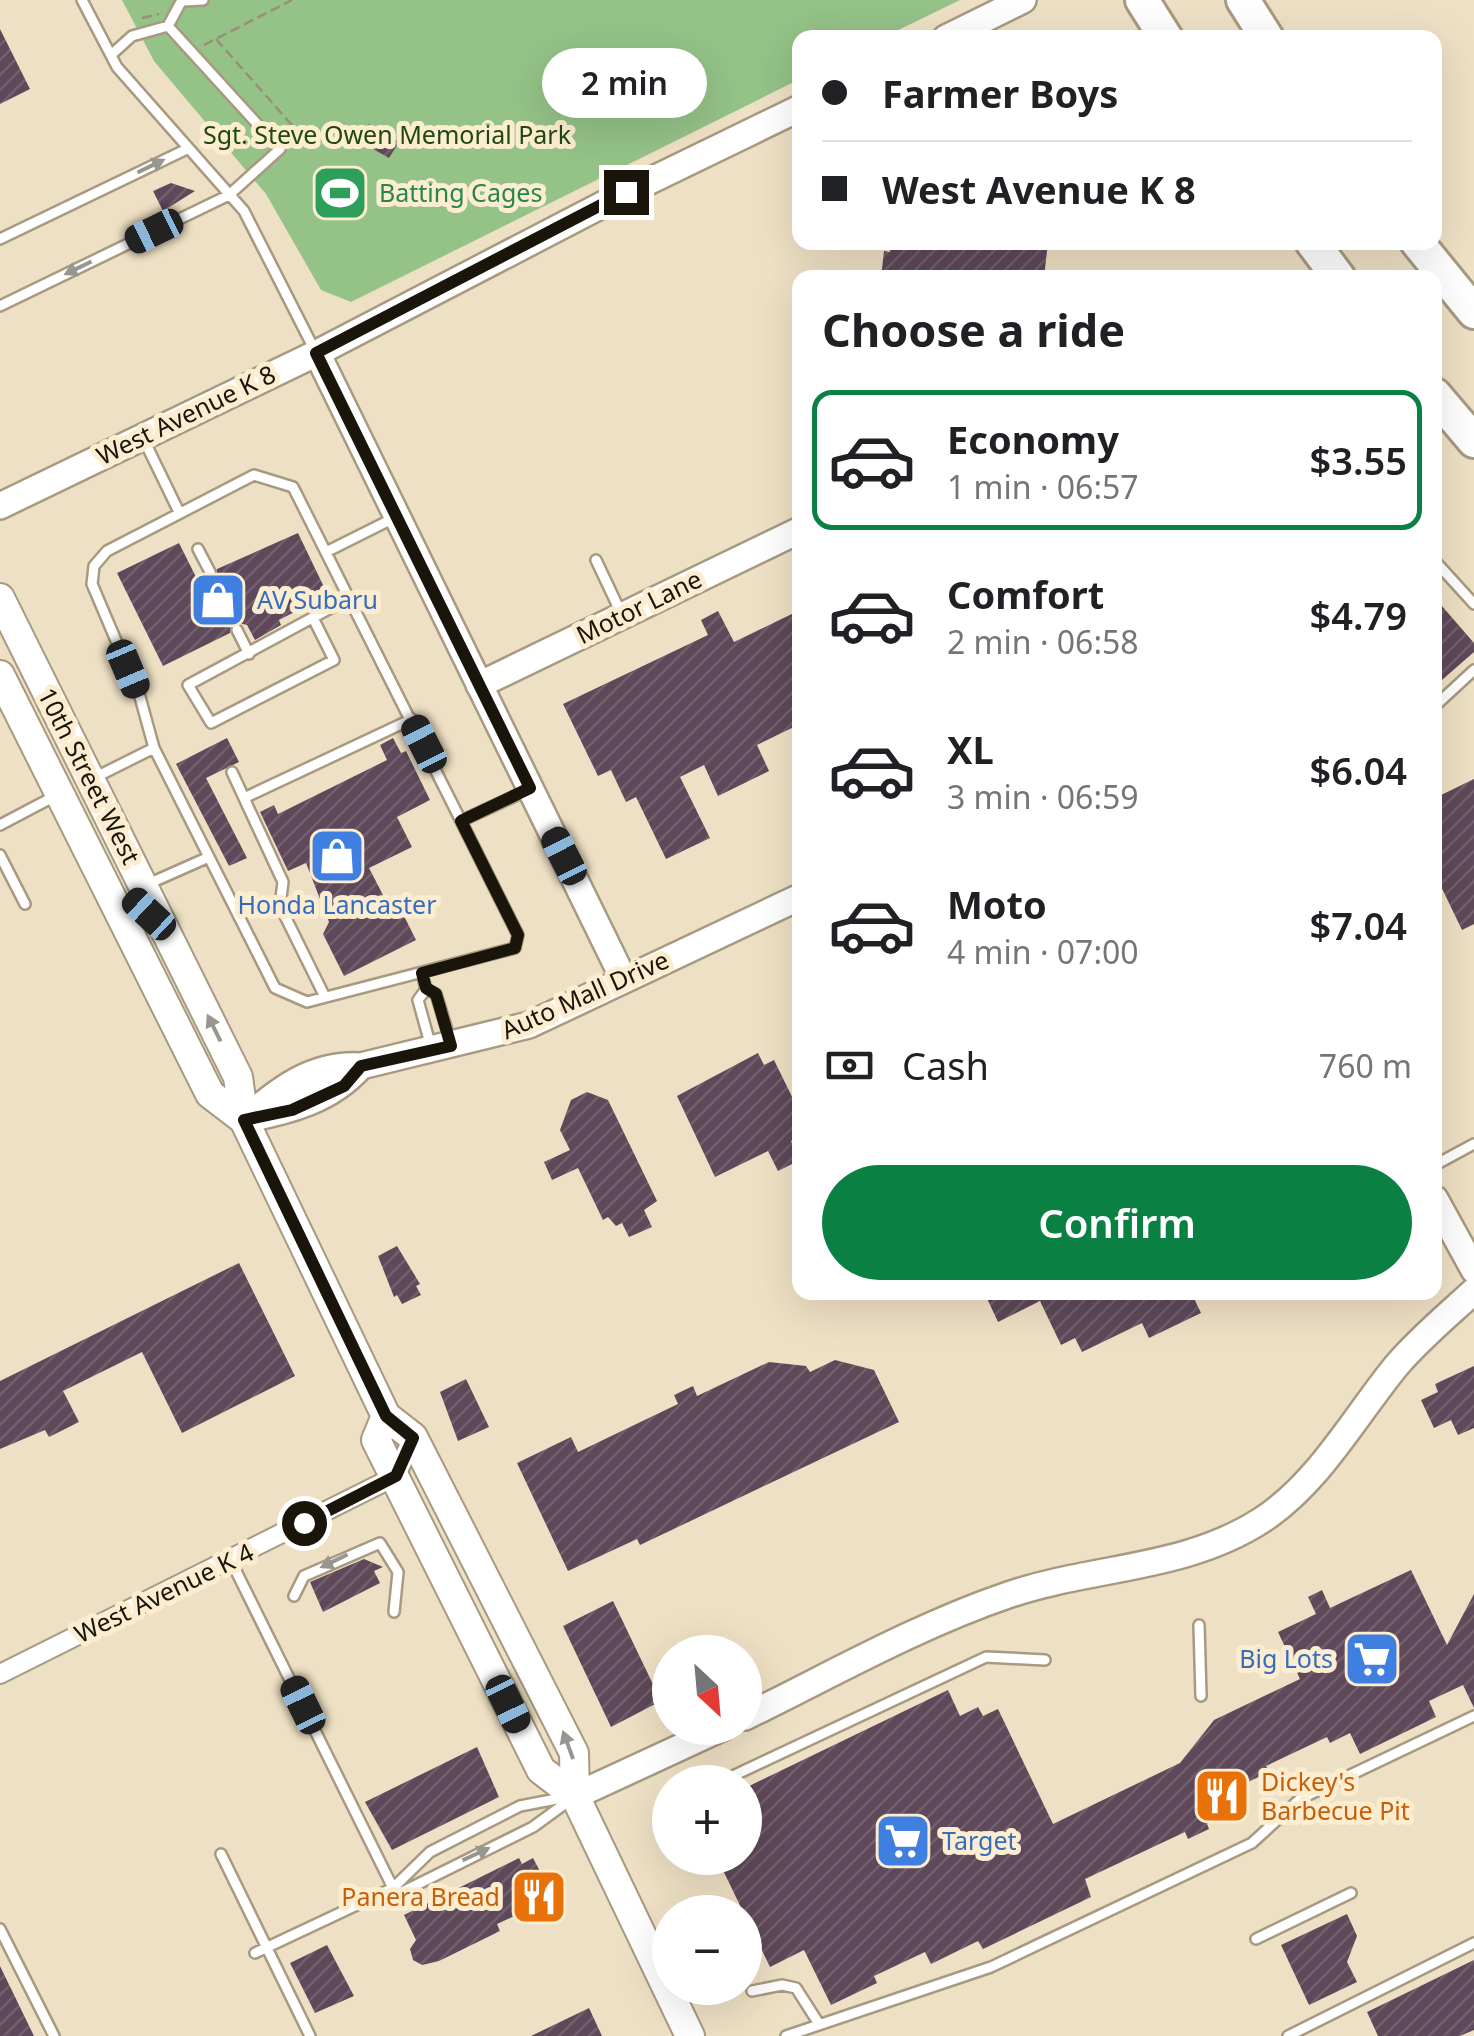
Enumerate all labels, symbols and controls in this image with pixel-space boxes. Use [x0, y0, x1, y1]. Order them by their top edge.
callout: 2 min [544, 47, 708, 117]
text: 2 min [581, 61, 668, 104]
text: Farmer Boys [882, 67, 1118, 119]
park label: Sgt. Steve Owen Memorial Park [203, 117, 572, 151]
one-way arrow [137, 158, 166, 175]
sports icon: Batting Cages [310, 163, 370, 223]
text: West Avenue K 8 [882, 163, 1196, 215]
route end [604, 170, 649, 215]
place label: Batting Cages [379, 175, 542, 209]
car [120, 204, 188, 258]
one-way arrow [64, 259, 93, 276]
text: Choose a ride [822, 299, 1125, 360]
street label: West Avenue K 8 [91, 356, 281, 472]
text: Economy [947, 413, 1119, 465]
icon: car [827, 415, 917, 505]
text: $3.55 [1310, 434, 1407, 486]
text: 1 min · 06:57 [947, 465, 1139, 508]
street label: Motor Lane [570, 561, 707, 651]
text: Comfort [947, 568, 1104, 620]
shop icon: AV Subaru [188, 570, 248, 630]
icon: car [827, 570, 917, 660]
place label: AV Subaru [257, 582, 378, 616]
text: $4.79 [1310, 589, 1407, 641]
text: 2 min · 06:58 [947, 620, 1139, 663]
car [102, 636, 154, 702]
street label: 10th Street West [31, 682, 149, 870]
car [397, 710, 451, 778]
text: XL [947, 723, 994, 775]
icon: car [827, 725, 917, 815]
text: $6.04 [1310, 744, 1407, 796]
text: 3 min · 06:59 [947, 775, 1139, 818]
car [537, 822, 591, 890]
shop icon: Honda Lancaster [307, 826, 367, 886]
text: Moto [947, 878, 1047, 930]
icon: car [827, 880, 917, 970]
car [117, 883, 181, 945]
place label: Honda Lancaster [237, 887, 437, 921]
text: $7.04 [1310, 899, 1407, 951]
text: 4 min · 07:00 [947, 930, 1139, 973]
street label: Auto Mall Drive [495, 942, 674, 1046]
one-way arrow [206, 1014, 223, 1043]
icon: cash [822, 1038, 877, 1093]
text: Cash [902, 1039, 989, 1091]
text: 760 m [1319, 1044, 1412, 1087]
button: Confirm [822, 1165, 1412, 1280]
route start [282, 1501, 327, 1546]
street label: West Avenue K 4 [69, 1534, 259, 1650]
one-way arrow [320, 1552, 349, 1569]
supermarket icon: Big Lots [1342, 1629, 1402, 1689]
north arrow [652, 1635, 762, 1745]
map controls [652, 1635, 762, 2005]
place label: Big Lots [1239, 1641, 1333, 1675]
car [481, 1670, 535, 1738]
car [276, 1671, 330, 1739]
one-way arrow [560, 1730, 575, 1760]
place label: Dickey's Barbecue Pit [1261, 1764, 1410, 1827]
button: + [652, 1765, 762, 1875]
restaurant icon: Dickey's Barbecue Pit [1192, 1766, 1252, 1826]
supermarket icon: Target [873, 1811, 933, 1871]
place label: Target [942, 1823, 1017, 1857]
one-way arrow [461, 1846, 490, 1862]
restaurant icon: Panera Bread [509, 1867, 569, 1927]
place label: Panera Bread [341, 1879, 500, 1913]
button: − [652, 1895, 762, 2005]

